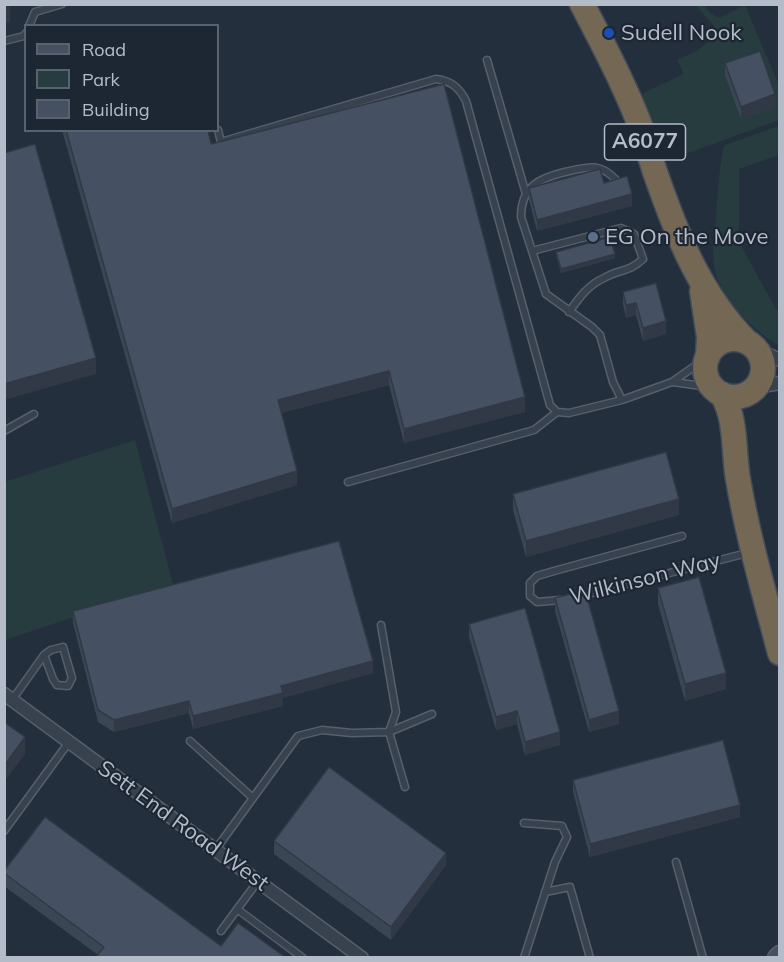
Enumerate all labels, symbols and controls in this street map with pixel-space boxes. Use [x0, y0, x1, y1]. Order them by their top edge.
place label: Sudell Nook [621, 20, 742, 46]
legend [24, 24, 219, 132]
marker: Sudell Nook [602, 26, 616, 40]
text: Road [82, 38, 126, 61]
text: Park [82, 68, 120, 91]
text: Building [82, 98, 150, 121]
road number: A6077 [604, 124, 686, 160]
place label: EG On the Move [605, 224, 768, 250]
marker: EG On the Move [586, 230, 600, 244]
street label: Wilkinson Way [567, 548, 723, 610]
street label: Sett End Road West [92, 755, 274, 897]

